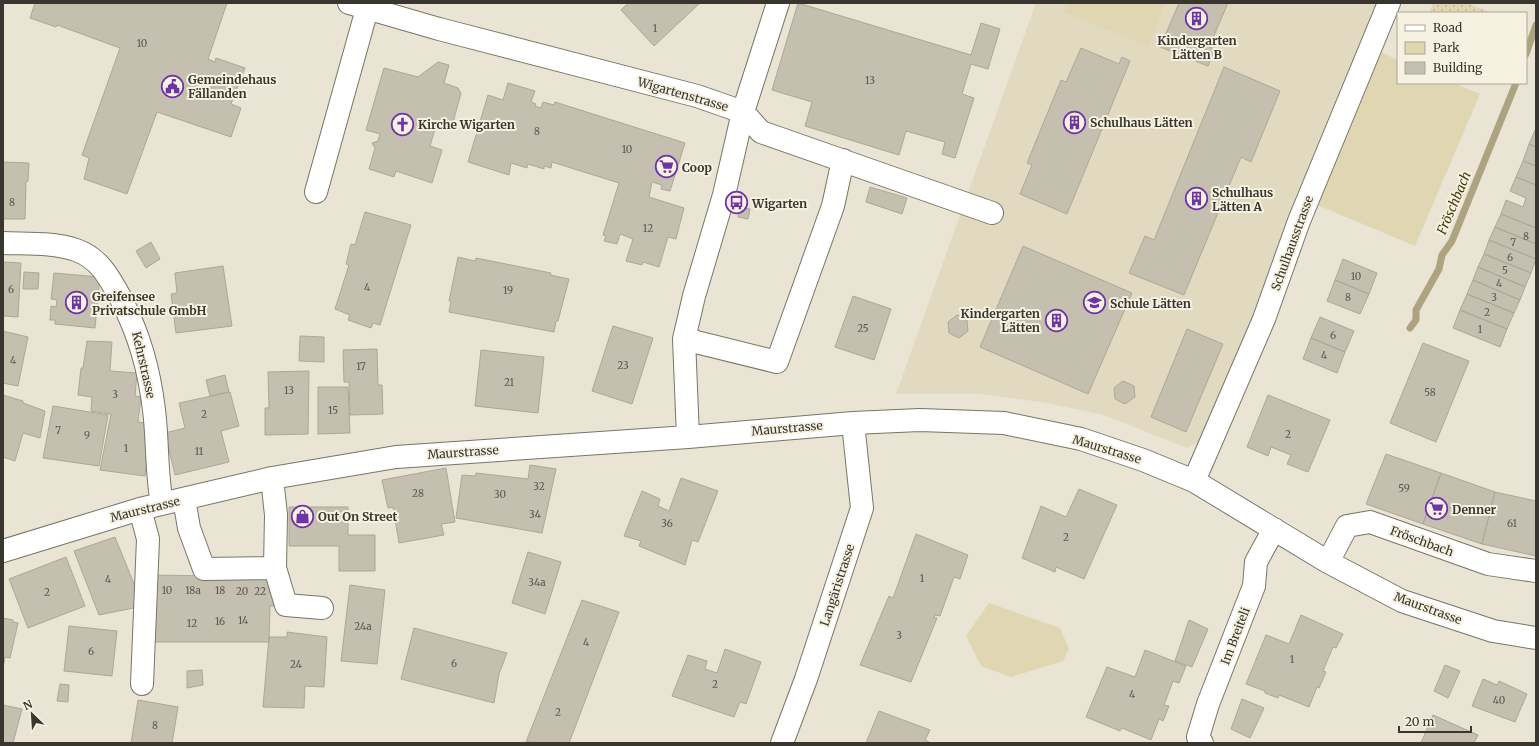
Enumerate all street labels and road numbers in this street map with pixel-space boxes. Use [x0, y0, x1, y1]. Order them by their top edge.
street label: Wigartenstrasse [635, 74, 730, 114]
street label: Schulhausstrasse [1268, 193, 1316, 293]
street label: Kehrstrasse [129, 330, 159, 400]
street label: Maurstrasse [751, 417, 823, 439]
street label: Maurstrasse [1071, 431, 1143, 467]
street label: Maurstrasse [427, 442, 499, 462]
street label: Maurstrasse [109, 493, 181, 525]
street label: Fröschbach [1388, 523, 1456, 559]
street label: Langäristrasse [817, 542, 857, 628]
street label: Maurstrasse [1392, 589, 1464, 627]
street label: Im Breiteli [1217, 605, 1253, 667]

